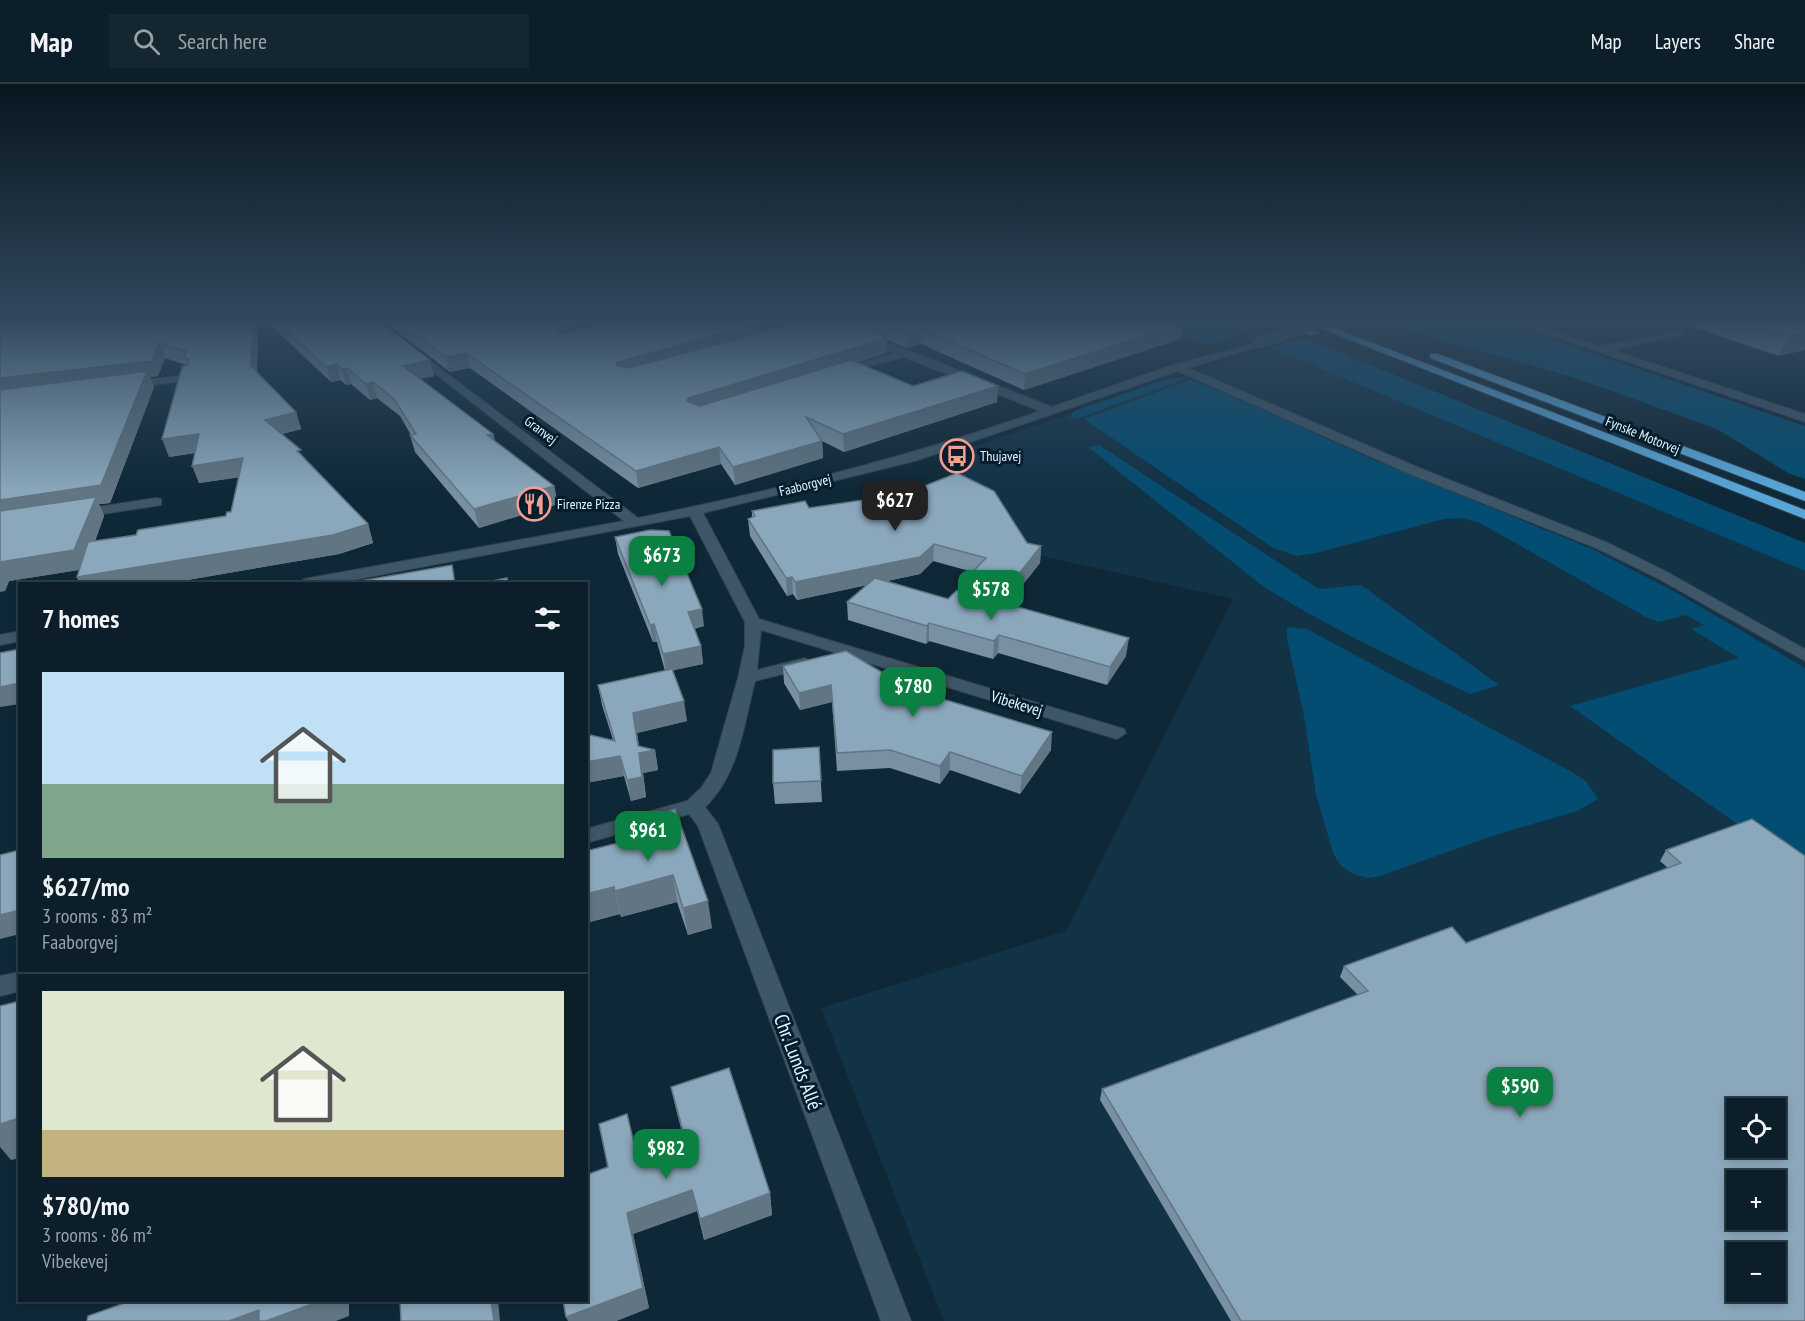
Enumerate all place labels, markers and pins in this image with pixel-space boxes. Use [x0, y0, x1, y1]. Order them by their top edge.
bus stop icon: Thujavej [939, 438, 975, 474]
place label: Thujavej [980, 447, 1021, 465]
pin: $627 [859, 481, 931, 532]
restaurant icon: Firenze Pizza [516, 486, 552, 522]
place label: Firenze Pizza [557, 495, 620, 513]
pin: $673 [626, 536, 698, 587]
pin: $578 [955, 570, 1027, 621]
pin: $780 [877, 667, 949, 718]
pin: $961 [612, 811, 684, 862]
pin: $590 [1484, 1067, 1556, 1118]
pin: $982 [630, 1129, 702, 1180]

